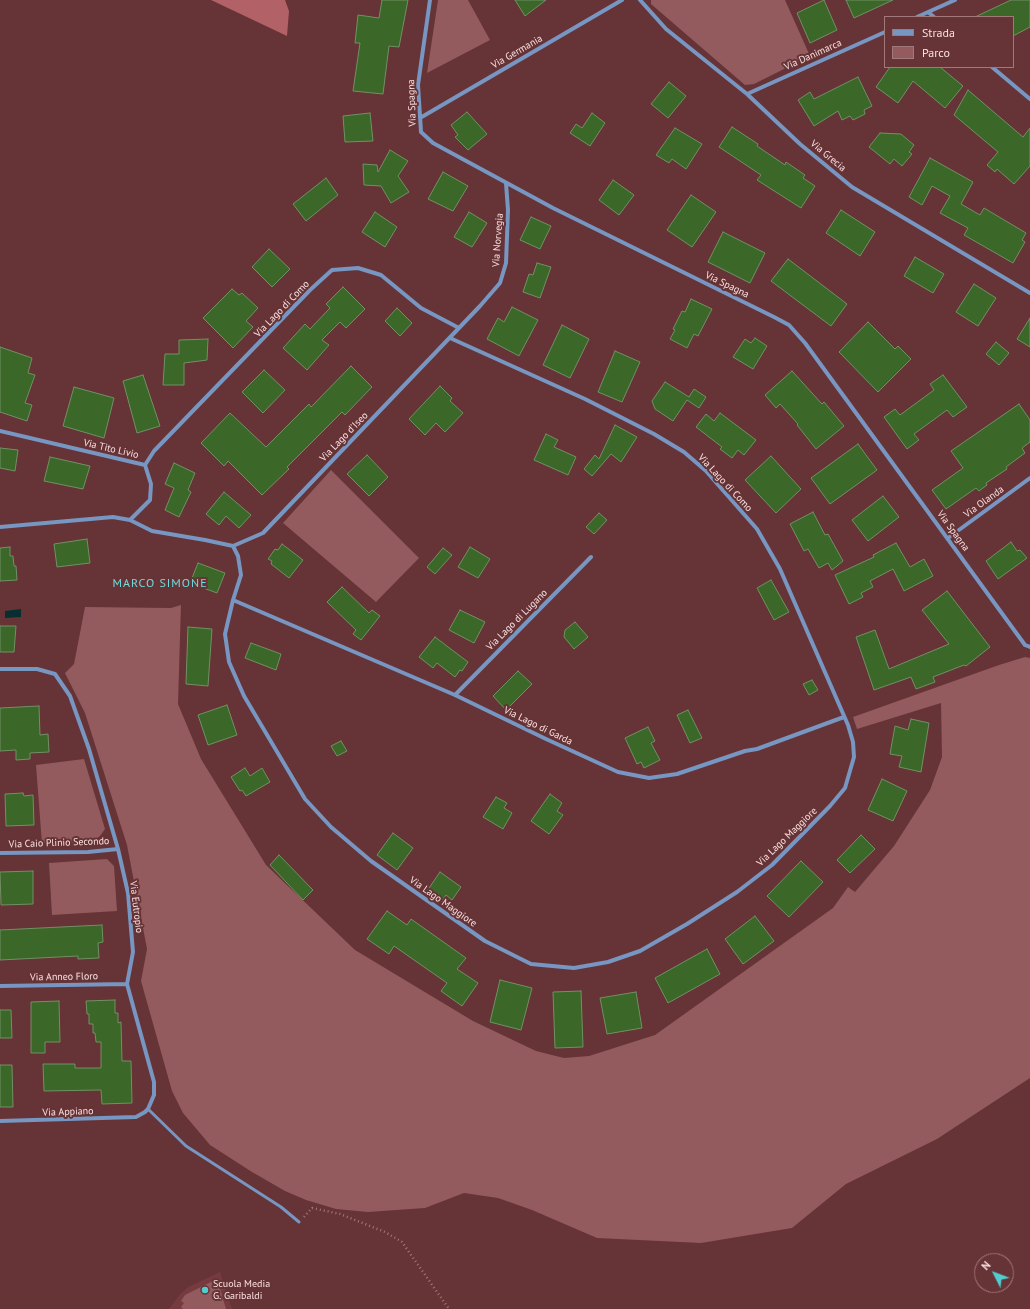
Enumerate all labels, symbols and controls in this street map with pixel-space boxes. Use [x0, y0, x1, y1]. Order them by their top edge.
legend [884, 16, 1014, 68]
text: Strada [922, 25, 955, 40]
street label: Via Germania [489, 33, 545, 71]
street label: Via Danimarca [782, 37, 844, 73]
text: Parco [922, 45, 950, 60]
street label: Via Spagna [405, 79, 419, 127]
street label: Via Grecia [808, 138, 848, 174]
street label: Via Norvegia [490, 213, 506, 267]
street label: Via Spagna [703, 269, 751, 301]
street label: Via Lago di Como [252, 278, 312, 340]
street label: Via Lago d'Iseo [317, 410, 371, 464]
street label: Via Tito Livio [82, 437, 140, 461]
street label: Via Lago di Como [695, 452, 755, 514]
street label: Via Olanda [962, 483, 1006, 521]
street label: Via Spagna [934, 508, 972, 554]
district label: MARCO SIMONE [112, 577, 208, 591]
street label: Via Lago di Lugano [484, 587, 550, 653]
street label: Via Lago di Garda [502, 704, 574, 748]
street label: Via Lago Maggiore [754, 805, 820, 869]
street label: Via Caio Plinio Secondo [8, 835, 110, 851]
street label: Via Lago Maggiore [407, 874, 479, 930]
street label: Via Eutropio [127, 880, 145, 934]
street label: Via Anneo Floro [30, 970, 98, 984]
street label: Via Appiano [42, 1105, 94, 1119]
north arrow [974, 1253, 1014, 1293]
text: N [978, 1258, 993, 1273]
place label: Scuola Media G. Garibaldi [213, 1278, 270, 1302]
marker: Scuola Media G. Garibaldi [200, 1285, 210, 1295]

